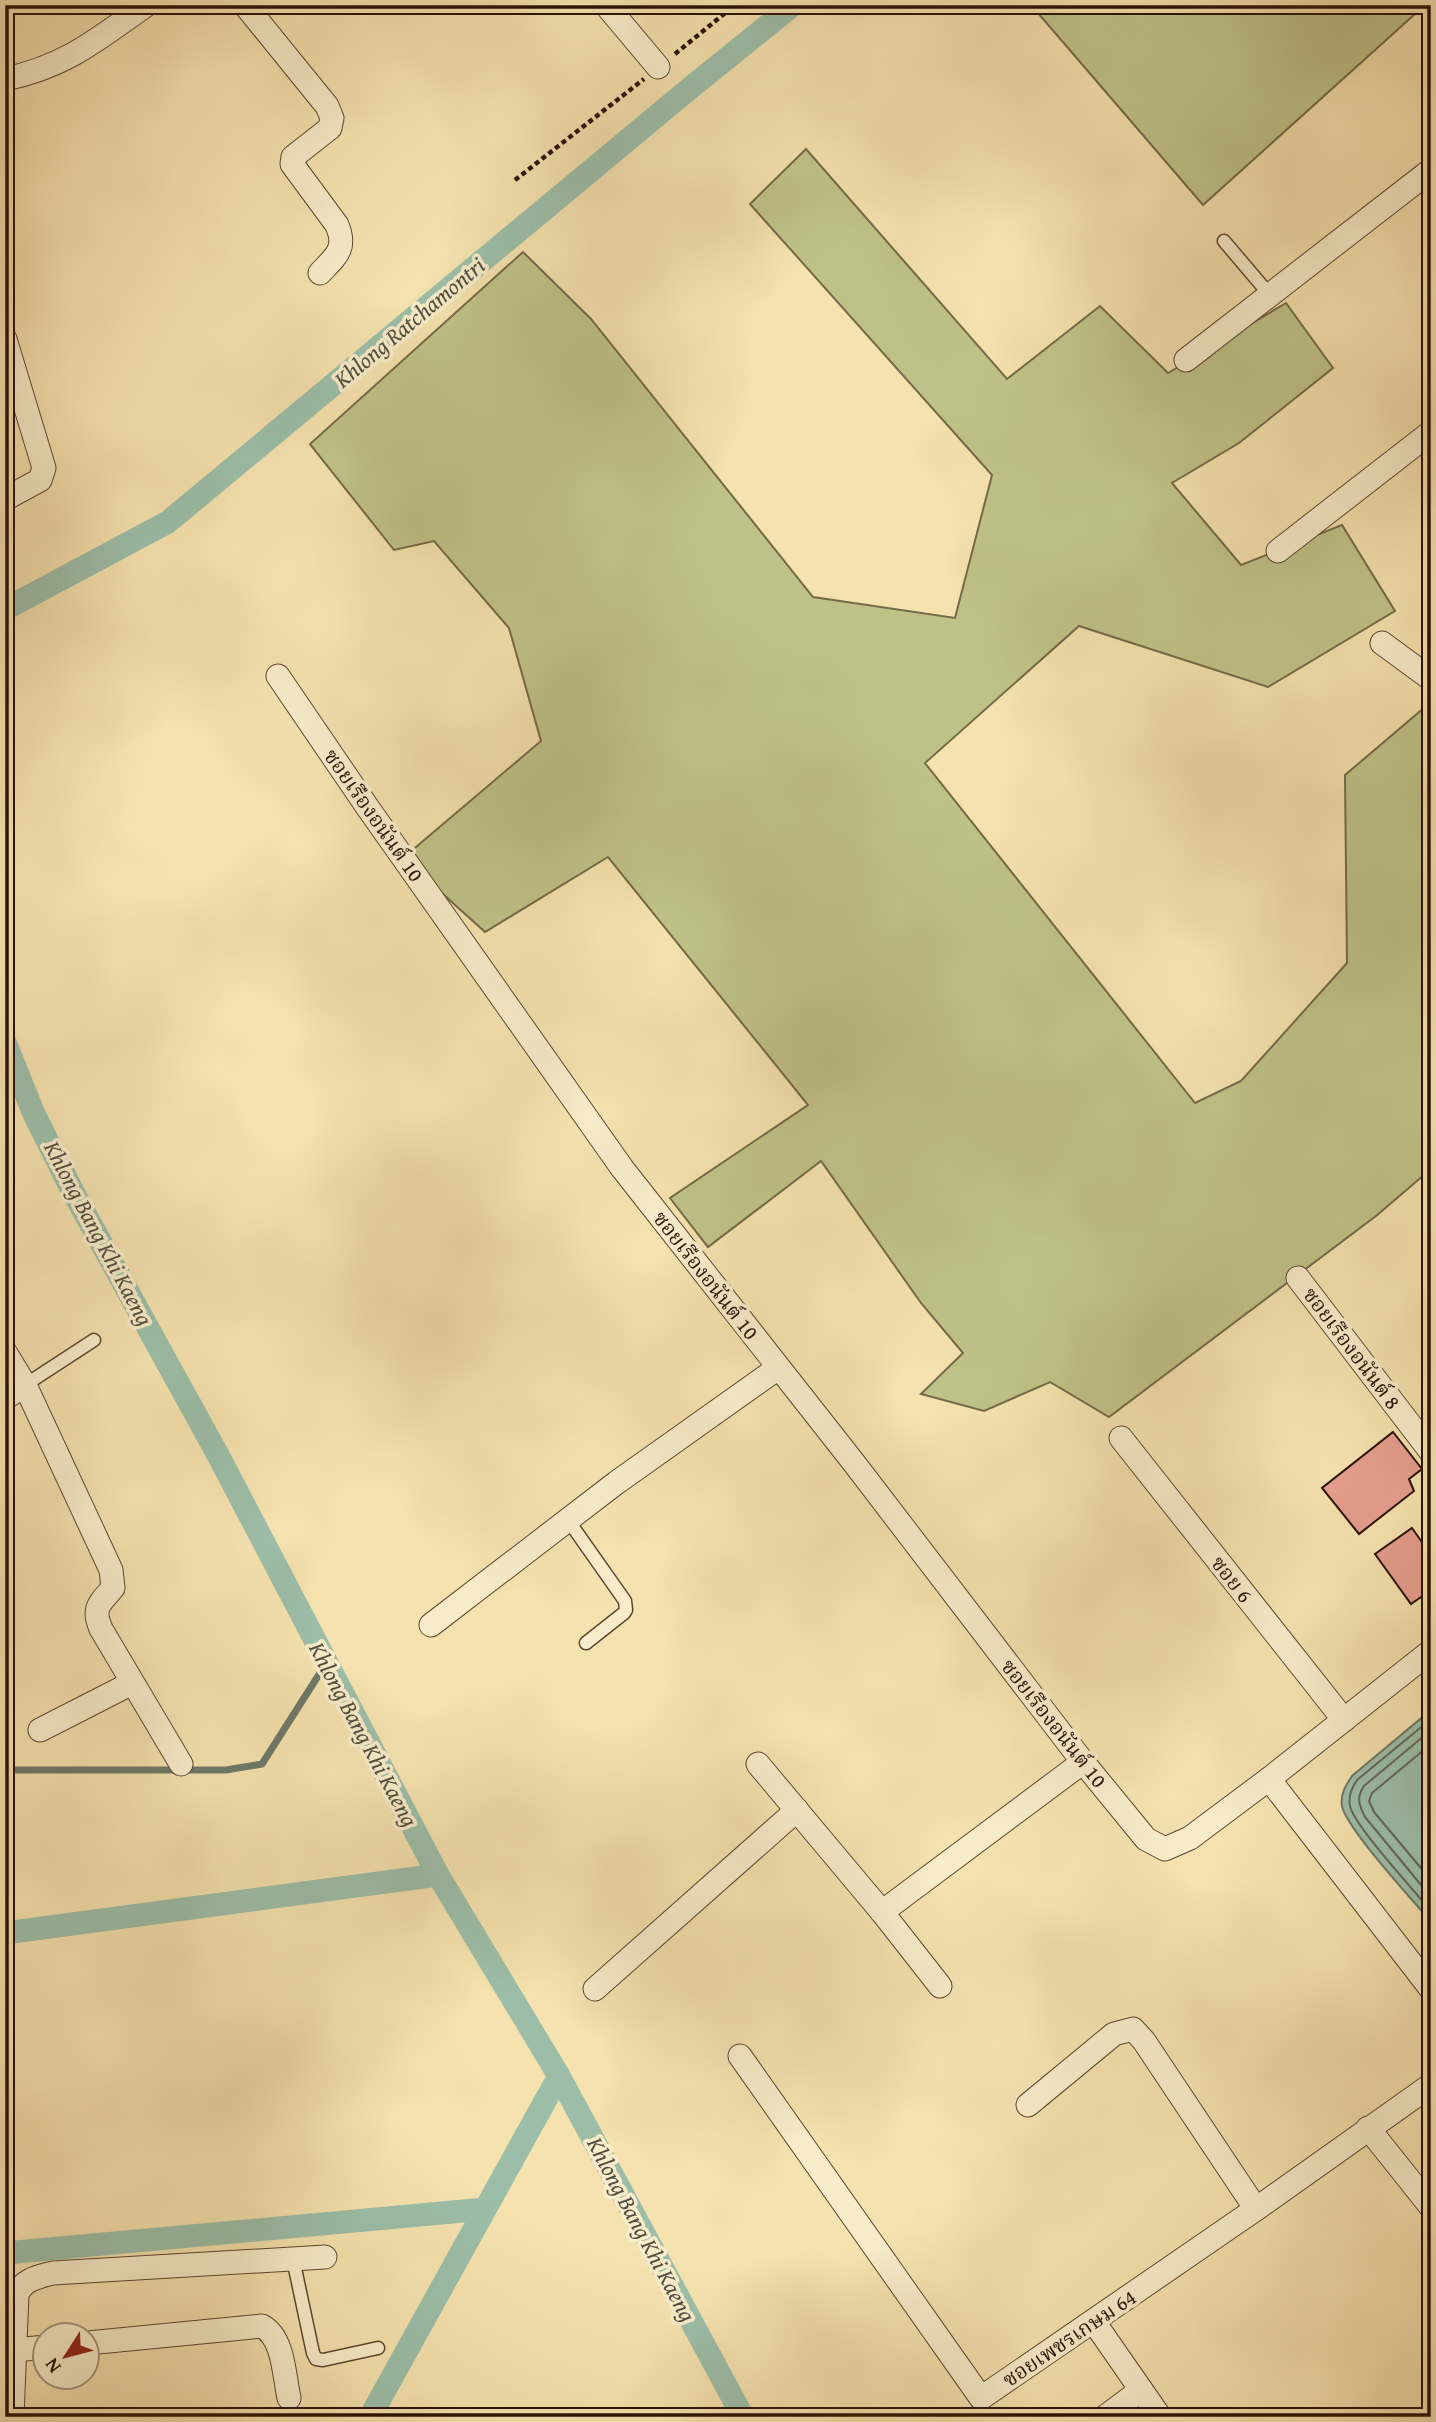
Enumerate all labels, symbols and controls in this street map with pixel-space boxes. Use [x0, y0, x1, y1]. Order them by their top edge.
water label: Khlong Ratchamontri [326, 249, 492, 396]
street label: ซอยเรืองอนันต์ 10 [317, 742, 431, 888]
water label: Khlong Bang Khi Kaeng [36, 1134, 162, 1332]
street label: ซอยเรืองอนันต์ 10 [646, 1204, 766, 1346]
street label: ซอยเรืองอนันต์ 8 [1296, 1280, 1408, 1416]
street label: ซอย 6 [1204, 1549, 1260, 1609]
water label: Khlong Bang Khi Kaeng [301, 1635, 427, 1833]
street label: ซอยเรืองอนันต์ 10 [994, 1652, 1114, 1794]
water label: Khlong Bang Khi Kaeng [579, 2130, 705, 2328]
street label: ซอยเพชรเกษม 64 [996, 2282, 1142, 2394]
north arrow [32, 2320, 102, 2390]
text: N [37, 2352, 67, 2379]

